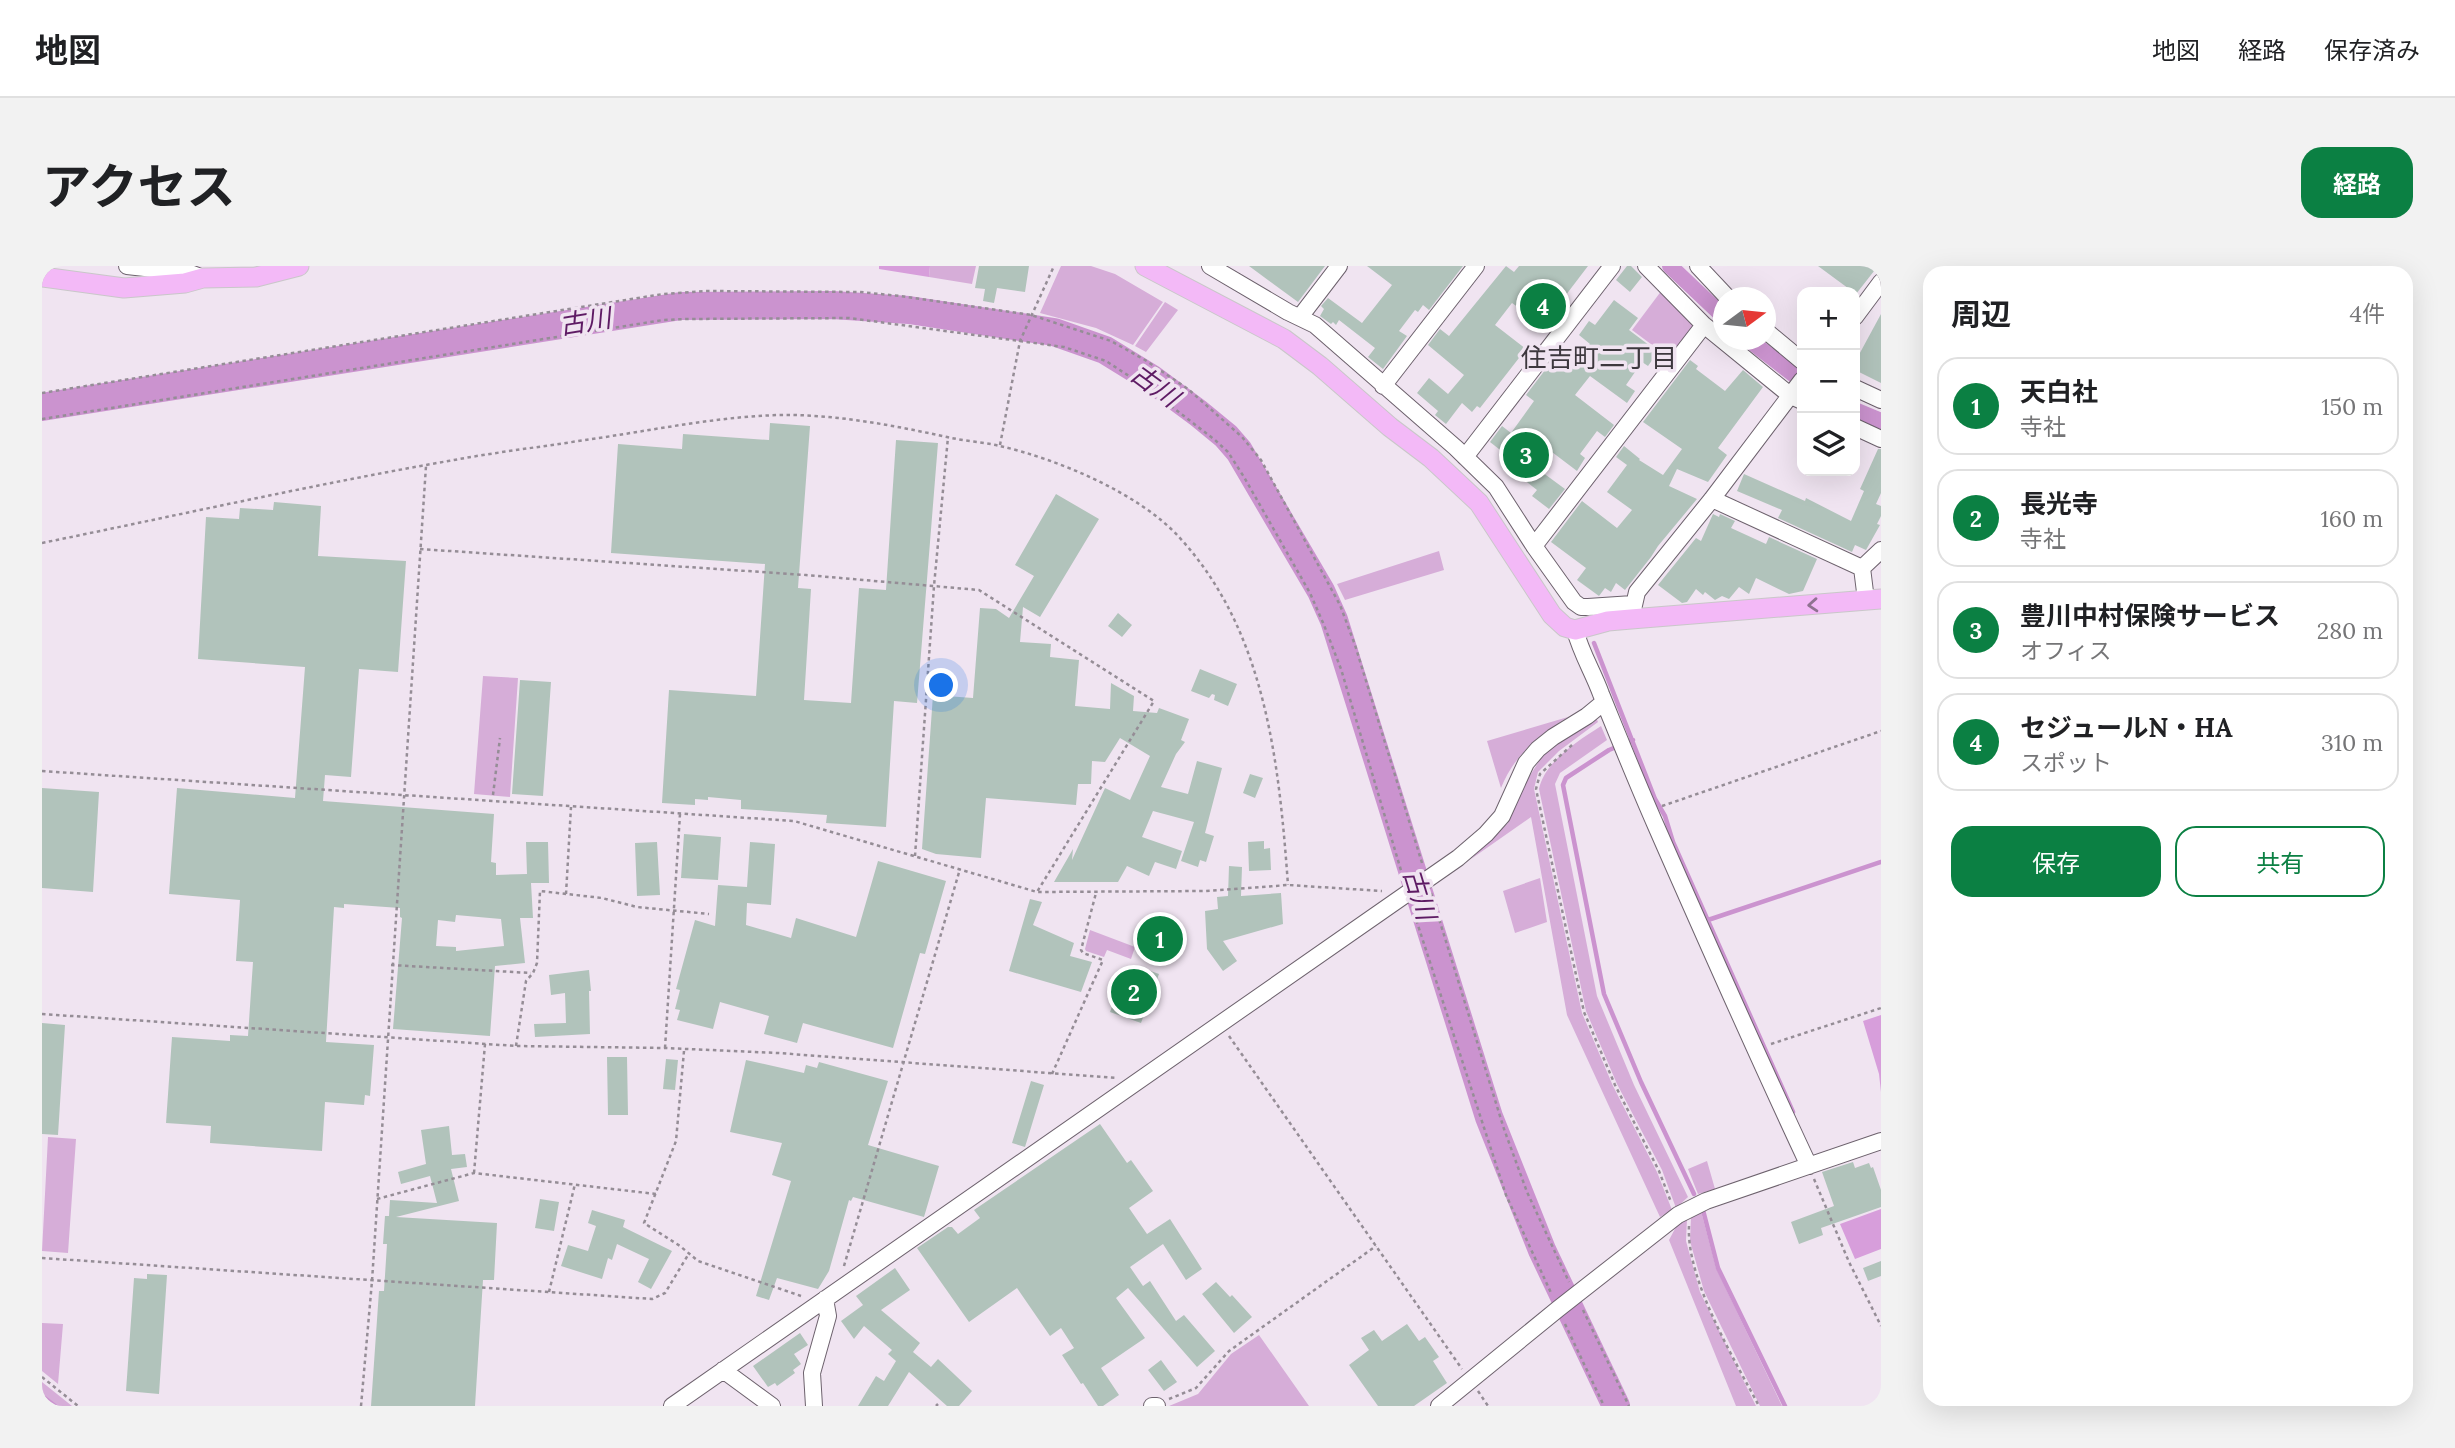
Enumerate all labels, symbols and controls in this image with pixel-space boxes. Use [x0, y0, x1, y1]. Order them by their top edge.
text: 地図 [35, 29, 101, 71]
text: 地図 [2152, 35, 2200, 66]
text: 経路 [2238, 35, 2286, 66]
text: 保存済み [2324, 35, 2420, 66]
button: 経路 [2301, 147, 2413, 218]
text: アクセス [42, 155, 236, 217]
pin: 4 [1520, 280, 1566, 332]
north arrow [1713, 287, 1776, 350]
map controls [1797, 287, 1860, 476]
button: + [1797, 287, 1860, 350]
text: 周辺 [1951, 295, 2011, 333]
text: 4件 [2350, 299, 2385, 328]
water label: 古川 [557, 300, 616, 341]
district label: 住吉町二丁目 [1521, 341, 1677, 374]
button: − [1797, 350, 1860, 413]
water label: 古川 [1124, 356, 1188, 415]
text: 天白社 [2020, 375, 2098, 408]
text: 1 [1971, 392, 1981, 421]
text: 150 m [2321, 392, 2383, 421]
text: 寺社 [2020, 412, 2066, 441]
button: layers [1797, 413, 1860, 476]
pin: 3 [1503, 429, 1549, 481]
text: 長光寺 [2020, 487, 2098, 520]
text: 2 [1970, 504, 1982, 533]
text: 160 m [2320, 504, 2383, 533]
text: 寺社 [2020, 524, 2066, 553]
one-way arrow [1807, 597, 1818, 612]
text: 豊川中村保険サービス [2020, 599, 2280, 632]
text: 3 [1970, 616, 1982, 645]
text: 280 m [2317, 616, 2383, 645]
text: オフィス [2020, 636, 2112, 665]
your location [924, 668, 958, 702]
text: セジュールN・HA [2020, 711, 2233, 744]
text: 4 [1970, 728, 1982, 757]
text: 310 m [2321, 728, 2383, 757]
text: スポット [2020, 748, 2112, 777]
button: 保存 [1951, 826, 2161, 897]
button: 共有 [2175, 826, 2385, 897]
water label: 古川 [1397, 864, 1444, 927]
pin: 1 [1137, 913, 1183, 965]
pin: 2 [1111, 966, 1157, 1018]

